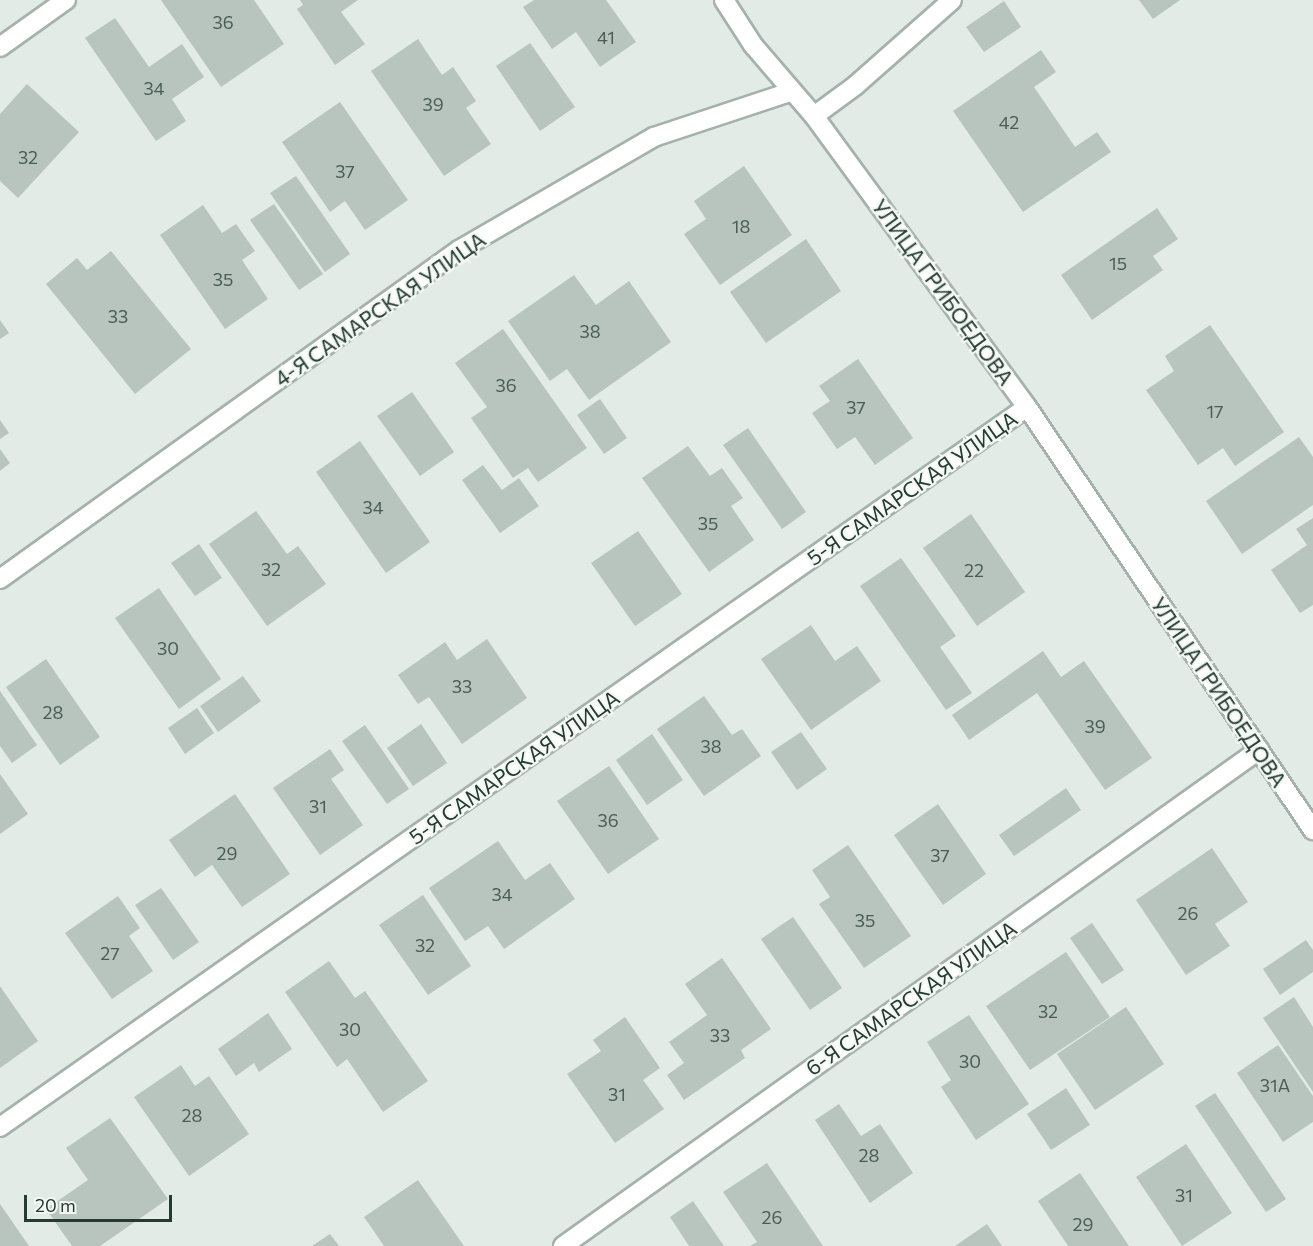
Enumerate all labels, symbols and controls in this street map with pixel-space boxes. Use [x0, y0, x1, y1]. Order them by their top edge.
house number: 36 [212, 11, 234, 33]
house number: 41 [597, 26, 615, 48]
house number: 34 [143, 77, 165, 99]
house number: 39 [422, 93, 444, 115]
house number: 42 [999, 111, 1019, 133]
house number: 32 [18, 146, 38, 168]
house number: 37 [335, 160, 355, 182]
street label: УЛИЦА ГРИБОЕДОВА [867, 194, 1019, 390]
house number: 18 [732, 215, 750, 237]
street label: 4-Я САМАРСКАЯ УЛИЦА [270, 227, 490, 391]
house number: 15 [1109, 252, 1127, 274]
house number: 35 [213, 268, 233, 290]
house number: 33 [108, 305, 128, 327]
house number: 38 [579, 320, 601, 342]
house number: 36 [495, 374, 517, 396]
house number: 37 [846, 396, 866, 418]
house number: 17 [1206, 400, 1224, 422]
street label: 5-Я САМАРСКАЯ УЛИЦА [802, 406, 1022, 570]
house number: 34 [362, 496, 384, 518]
house number: 35 [698, 512, 718, 534]
house number: 32 [261, 558, 281, 580]
house number: 22 [964, 559, 984, 581]
street label: УЛИЦА ГРИБОЕДОВА [1146, 592, 1292, 792]
house number: 30 [157, 637, 179, 659]
house number: 33 [452, 675, 472, 697]
street label: 5-Я САМАРСКАЯ УЛИЦА [404, 685, 624, 849]
house number: 28 [43, 701, 63, 723]
house number: 39 [1084, 715, 1106, 737]
house number: 38 [700, 735, 722, 757]
house number: 31 [309, 795, 327, 817]
house number: 36 [597, 809, 619, 831]
house number: 29 [217, 842, 237, 864]
house number: 37 [930, 844, 950, 866]
house number: 34 [491, 883, 513, 905]
house number: 26 [1178, 902, 1198, 924]
house number: 35 [855, 909, 875, 931]
street label: 6-Я САМАРСКАЯ УЛИЦА [801, 915, 1021, 1081]
house number: 32 [415, 934, 435, 956]
house number: 27 [100, 942, 120, 964]
house number: 32 [1038, 1000, 1058, 1022]
house number: 30 [339, 1018, 361, 1040]
house number: 33 [710, 1024, 730, 1046]
house number: 30 [959, 1050, 981, 1072]
house number: 31А [1260, 1074, 1290, 1096]
house number: 31 [608, 1083, 626, 1105]
house number: 28 [182, 1104, 202, 1126]
house number: 28 [859, 1144, 879, 1166]
scale bar [27, 1183, 176, 1221]
house number: 31 [1175, 1184, 1193, 1206]
text: 20 m [35, 1194, 76, 1216]
house number: 26 [762, 1206, 782, 1228]
house number: 29 [1073, 1213, 1093, 1235]

